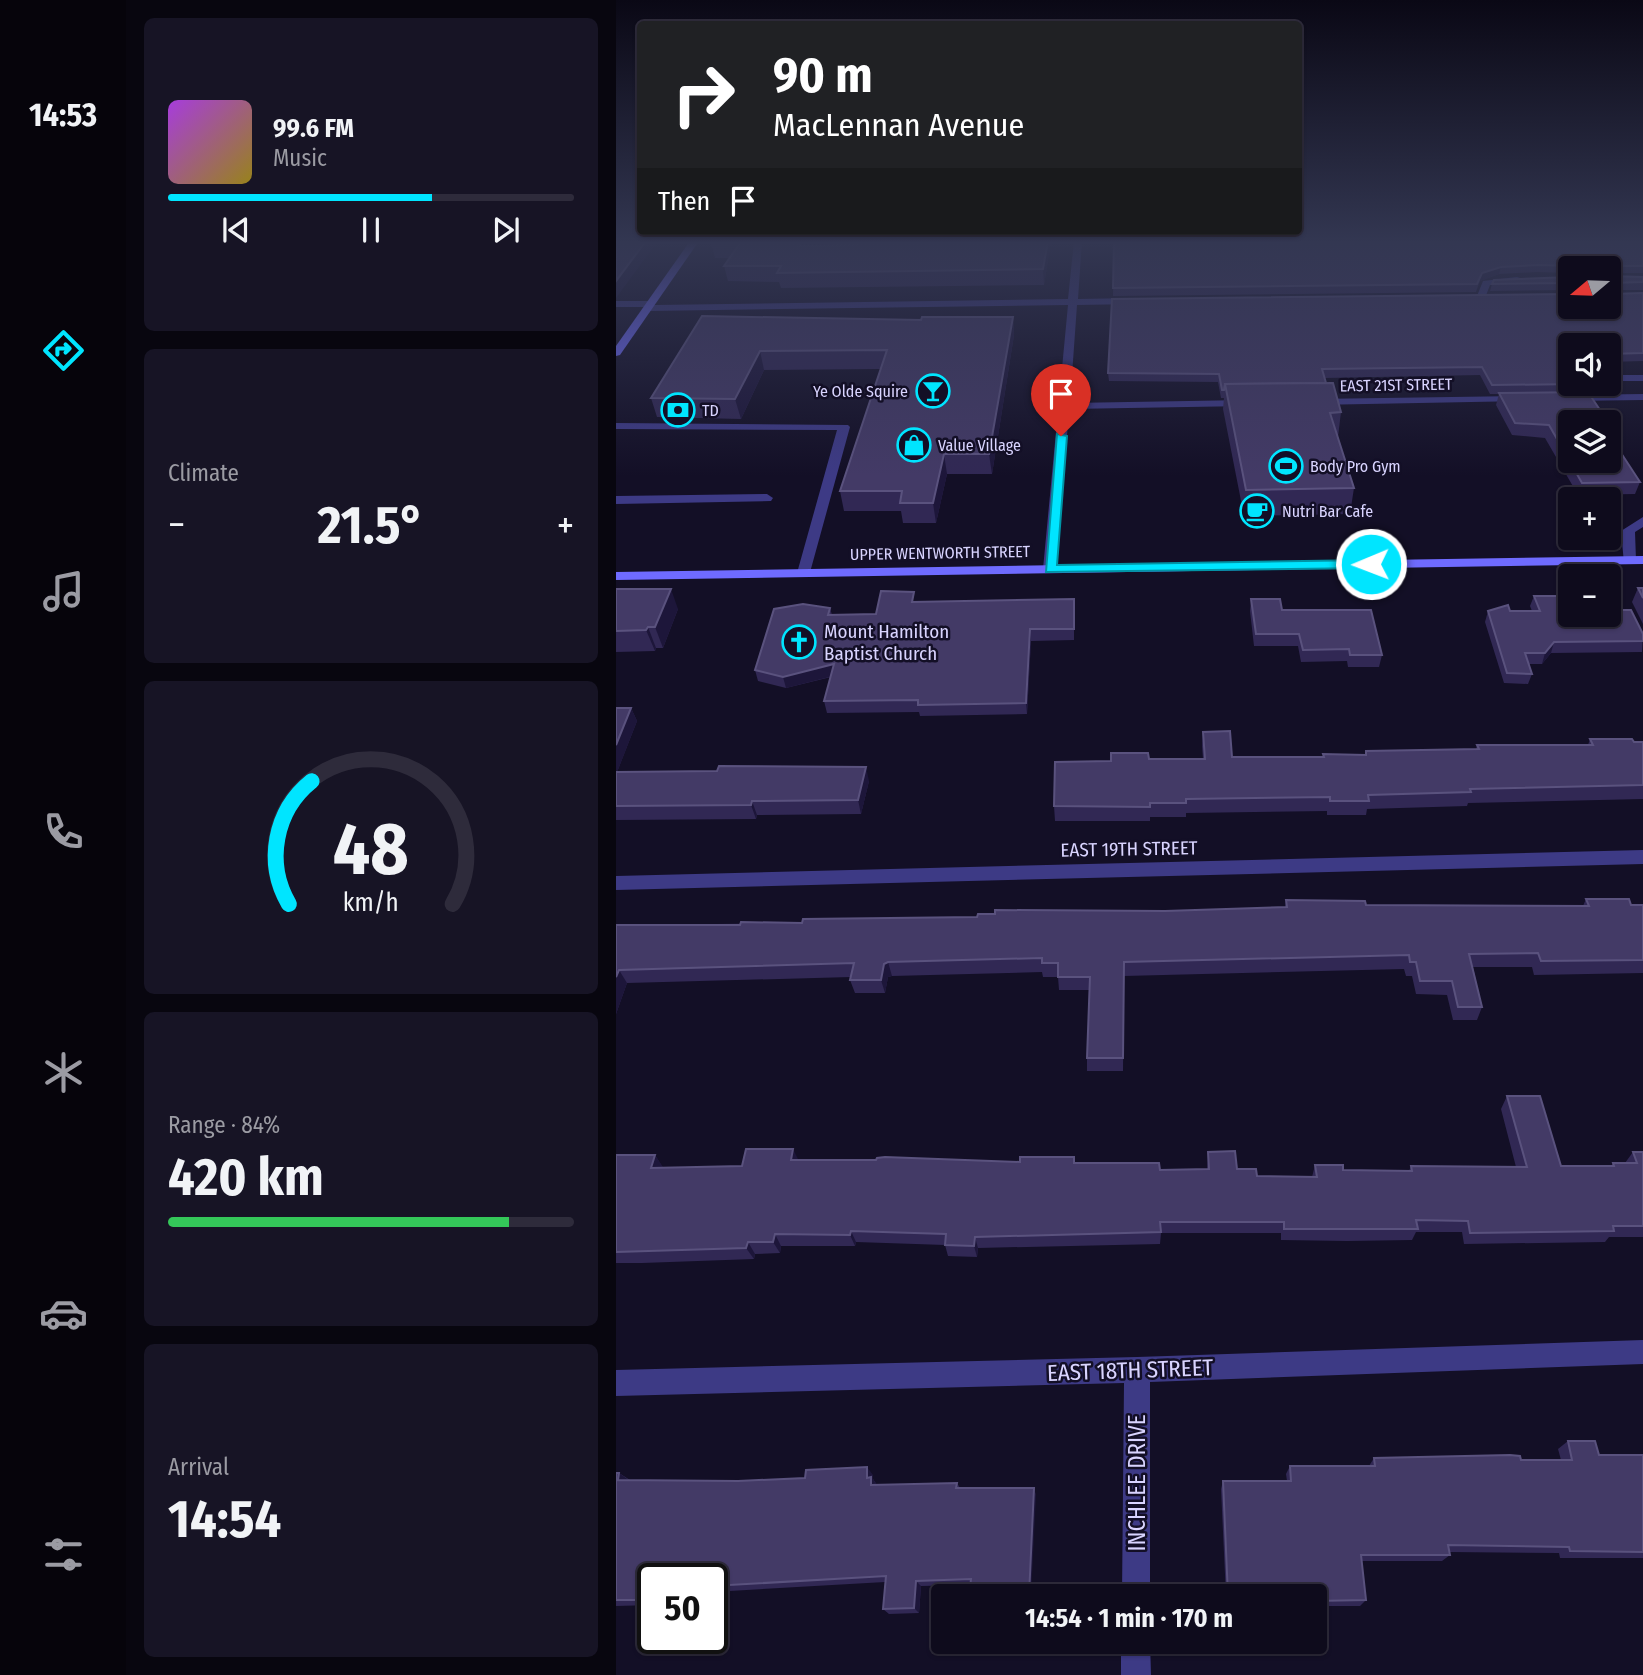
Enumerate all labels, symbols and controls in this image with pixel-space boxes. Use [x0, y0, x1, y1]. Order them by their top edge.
text: 90 m [773, 46, 873, 105]
icon: right [658, 49, 749, 140]
text: 14:53 [29, 96, 97, 134]
text: MacLennan Avenue [773, 106, 1024, 144]
text: 99.6 FM [273, 113, 354, 144]
text: Music [273, 144, 327, 172]
icon: arrive [724, 182, 762, 220]
text: Then [658, 186, 710, 217]
icon: previous [217, 211, 255, 249]
icon: pause [352, 211, 390, 249]
icon: next [487, 211, 525, 249]
north arrow [1558, 256, 1620, 318]
map controls [1558, 256, 1621, 627]
icon: directions [39, 326, 88, 375]
button: sound [1558, 333, 1621, 396]
pin [1031, 364, 1091, 436]
bar icon: Ye Olde Squire [914, 372, 952, 410]
icon: arrive [1042, 375, 1080, 413]
street label: EAST 21ST STREET [1340, 375, 1453, 395]
place label: Ye Olde Squire [813, 382, 908, 401]
bank icon: TD [659, 391, 697, 429]
place label: TD [702, 401, 719, 420]
button: layers [1558, 410, 1621, 473]
shop icon: Value Village [895, 426, 933, 464]
place label: Value Village [938, 436, 1021, 455]
sports icon: Body Pro Gym [1267, 447, 1305, 485]
place label: Body Pro Gym [1310, 457, 1401, 476]
text: Climate [168, 459, 239, 487]
button: + [1558, 487, 1621, 550]
cafe icon: Nutri Bar Cafe [1238, 492, 1276, 530]
text: 21.5° [317, 494, 424, 557]
text: − [168, 502, 185, 548]
text: + [557, 502, 574, 548]
place label: Nutri Bar Cafe [1282, 502, 1373, 521]
position arrow [1334, 527, 1408, 601]
street label: UPPER WENTWORTH STREET [850, 542, 1031, 564]
button: − [1558, 564, 1621, 627]
icon: music [39, 567, 88, 616]
place label: Mount Hamilton Baptist Church [824, 620, 949, 665]
church icon: Mount Hamilton Baptist Church [780, 623, 818, 661]
text: 48 [333, 806, 409, 893]
icon: phone [39, 807, 88, 856]
street label: EAST 19TH STREET [1060, 836, 1198, 862]
text: km/h [343, 887, 399, 917]
icon: climate [39, 1048, 88, 1097]
text: Range · 84% [168, 1111, 280, 1139]
text: 420 km [168, 1146, 324, 1209]
icon: car [39, 1289, 88, 1338]
street label: EAST 18TH STREET [1046, 1353, 1214, 1387]
street label: INCHLEE DRIVE [1123, 1414, 1151, 1552]
text: Arrival [168, 1453, 229, 1481]
text: 14:54 [168, 1488, 281, 1551]
icon: filters [39, 1530, 88, 1579]
speed limit sign: 50 [637, 1563, 728, 1654]
text: 14:54 · 1 min · 170 m [1025, 1603, 1233, 1634]

